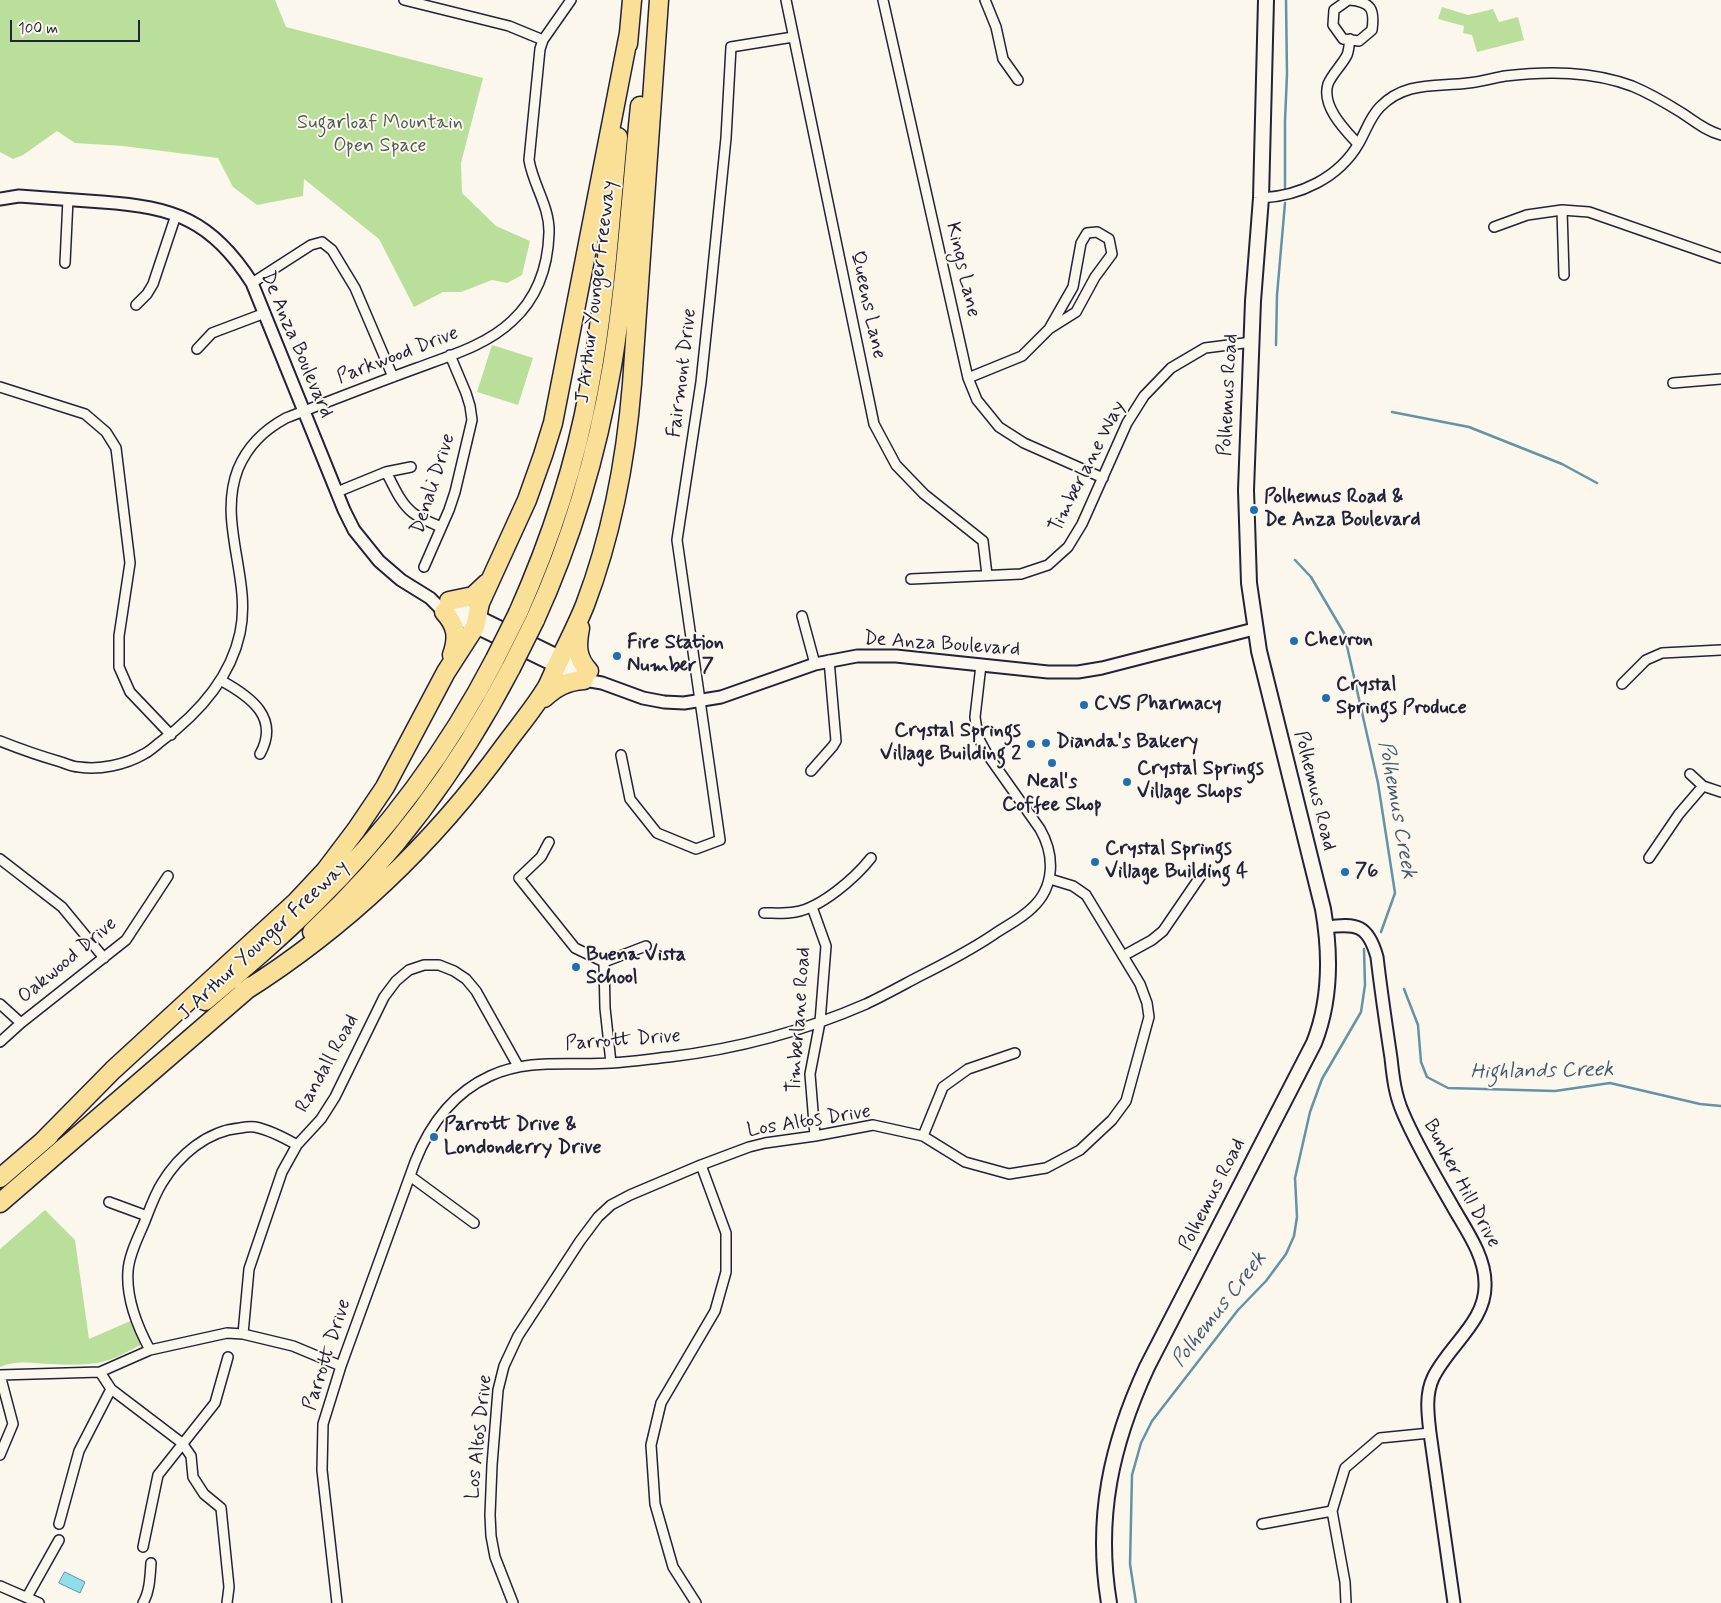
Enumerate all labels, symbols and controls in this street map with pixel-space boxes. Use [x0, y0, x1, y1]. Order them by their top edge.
scale bar [12, 10, 142, 42]
text: 100 m [18, 19, 58, 39]
park label: Sugarloaf Mountain Open Space [297, 112, 463, 159]
street label: J Arthur Younger Freeway [571, 179, 623, 405]
street label: Kings Lane [939, 220, 985, 320]
street label: Queens Lane [844, 249, 890, 361]
street label: De Anza Boulevard [254, 268, 338, 422]
street label: Fairmont Drive [663, 307, 703, 439]
street label: Parkwood Drive [334, 322, 462, 390]
street label: Polhemus Road [1214, 333, 1244, 457]
street label: Timberlane Way [1045, 397, 1131, 537]
street label: Denali Drive [406, 431, 462, 537]
place label: Polhemus Road & De Anza Boulevard [1264, 486, 1421, 533]
marker: Polhemus Road & De Anza Boulevard [1248, 504, 1260, 516]
street label: De Anza Boulevard [863, 628, 1021, 662]
place label: Chevron [1304, 629, 1373, 653]
place label: Fire Station Number 7 [627, 632, 724, 679]
marker: Chevron [1288, 635, 1300, 647]
marker: Fire Station Number 7 [611, 650, 623, 662]
place label: Crystal Springs Produce [1336, 674, 1467, 721]
marker: Crystal Springs Produce [1320, 692, 1332, 704]
place label: CVS Pharmacy [1094, 693, 1222, 717]
marker: CVS Pharmacy [1078, 699, 1090, 711]
place label: Crystal Springs Village Building 2 [880, 720, 1021, 767]
street label: Polhemus Road [1288, 729, 1340, 853]
place label: Dianda's Bakery [1056, 731, 1198, 755]
marker: Dianda's Bakery [1040, 737, 1052, 749]
marker: Crystal Springs Village Building 2 [1025, 738, 1037, 750]
water label: Polhemus Creek [1371, 739, 1421, 881]
marker: Neal's Coffee Shop [1046, 757, 1058, 769]
place label: Crystal Springs Village Shops [1137, 758, 1264, 805]
place label: Neal's Coffee Shop [1002, 771, 1102, 818]
marker: Crystal Springs Village Shops [1121, 776, 1133, 788]
place label: Crystal Springs Village Building 4 [1105, 838, 1248, 885]
street label: J Arthur Younger Freeway [174, 856, 354, 1026]
marker: Crystal Springs Village Building 4 [1089, 856, 1101, 868]
place label: 76 [1355, 860, 1378, 884]
marker: 76 [1339, 866, 1351, 878]
street label: Oakwood Drive [14, 913, 122, 1009]
place label: Buena Vista School [586, 944, 686, 991]
street label: Timberlane Road [783, 946, 817, 1094]
marker: Buena Vista School [570, 961, 582, 973]
street label: Randall Road [291, 1011, 365, 1117]
street label: Parrott Drive [564, 1025, 682, 1057]
water label: Highlands Creek [1470, 1058, 1614, 1086]
street label: Los Altos Drive [745, 1100, 873, 1144]
place label: Parrott Drive & Londonderry Drive [444, 1114, 602, 1161]
street label: Bunker Hill Drive [1417, 1116, 1505, 1252]
marker: Parrott Drive & Londonderry Drive [428, 1131, 440, 1143]
street label: Polhemus Road [1174, 1135, 1252, 1255]
water label: Polhemus Creek [1167, 1247, 1273, 1373]
street label: Parrott Drive [299, 1296, 357, 1414]
street label: Los Altos Drive [462, 1374, 498, 1500]

